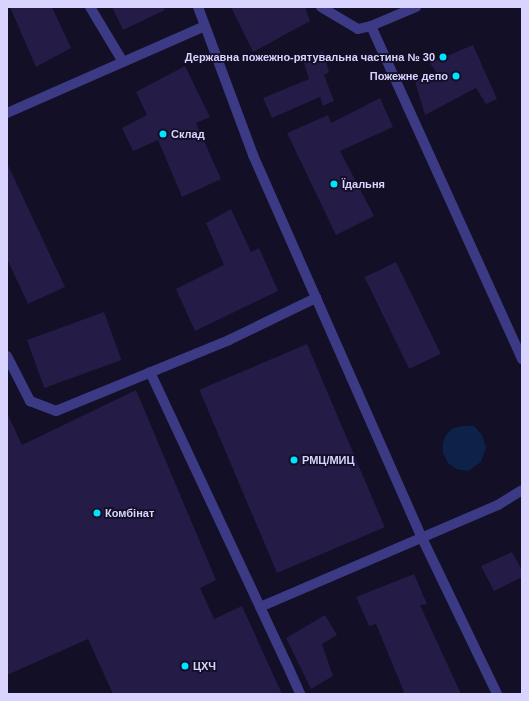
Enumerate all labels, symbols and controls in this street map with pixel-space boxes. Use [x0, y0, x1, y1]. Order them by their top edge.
place label: Державна пожежно-рятувальна частина № 30 [185, 50, 435, 64]
marker: Державна пожежно-рятувальна частина № 30 [438, 52, 448, 62]
place label: Пожежне депо [370, 69, 448, 83]
marker: Пожежне депо [451, 71, 461, 81]
place label: Склад [171, 127, 205, 141]
marker: Склад [158, 129, 168, 139]
place label: Їдальня [342, 177, 385, 191]
marker: Їдальня [329, 179, 339, 189]
place label: РМЦ/МИЦ [302, 453, 355, 467]
marker: РМЦ/МИЦ [289, 455, 299, 465]
place label: Комбінат [105, 506, 154, 520]
marker: Комбінат [92, 508, 102, 518]
place label: ЦХЧ [193, 659, 216, 673]
marker: ЦХЧ [180, 661, 190, 671]

